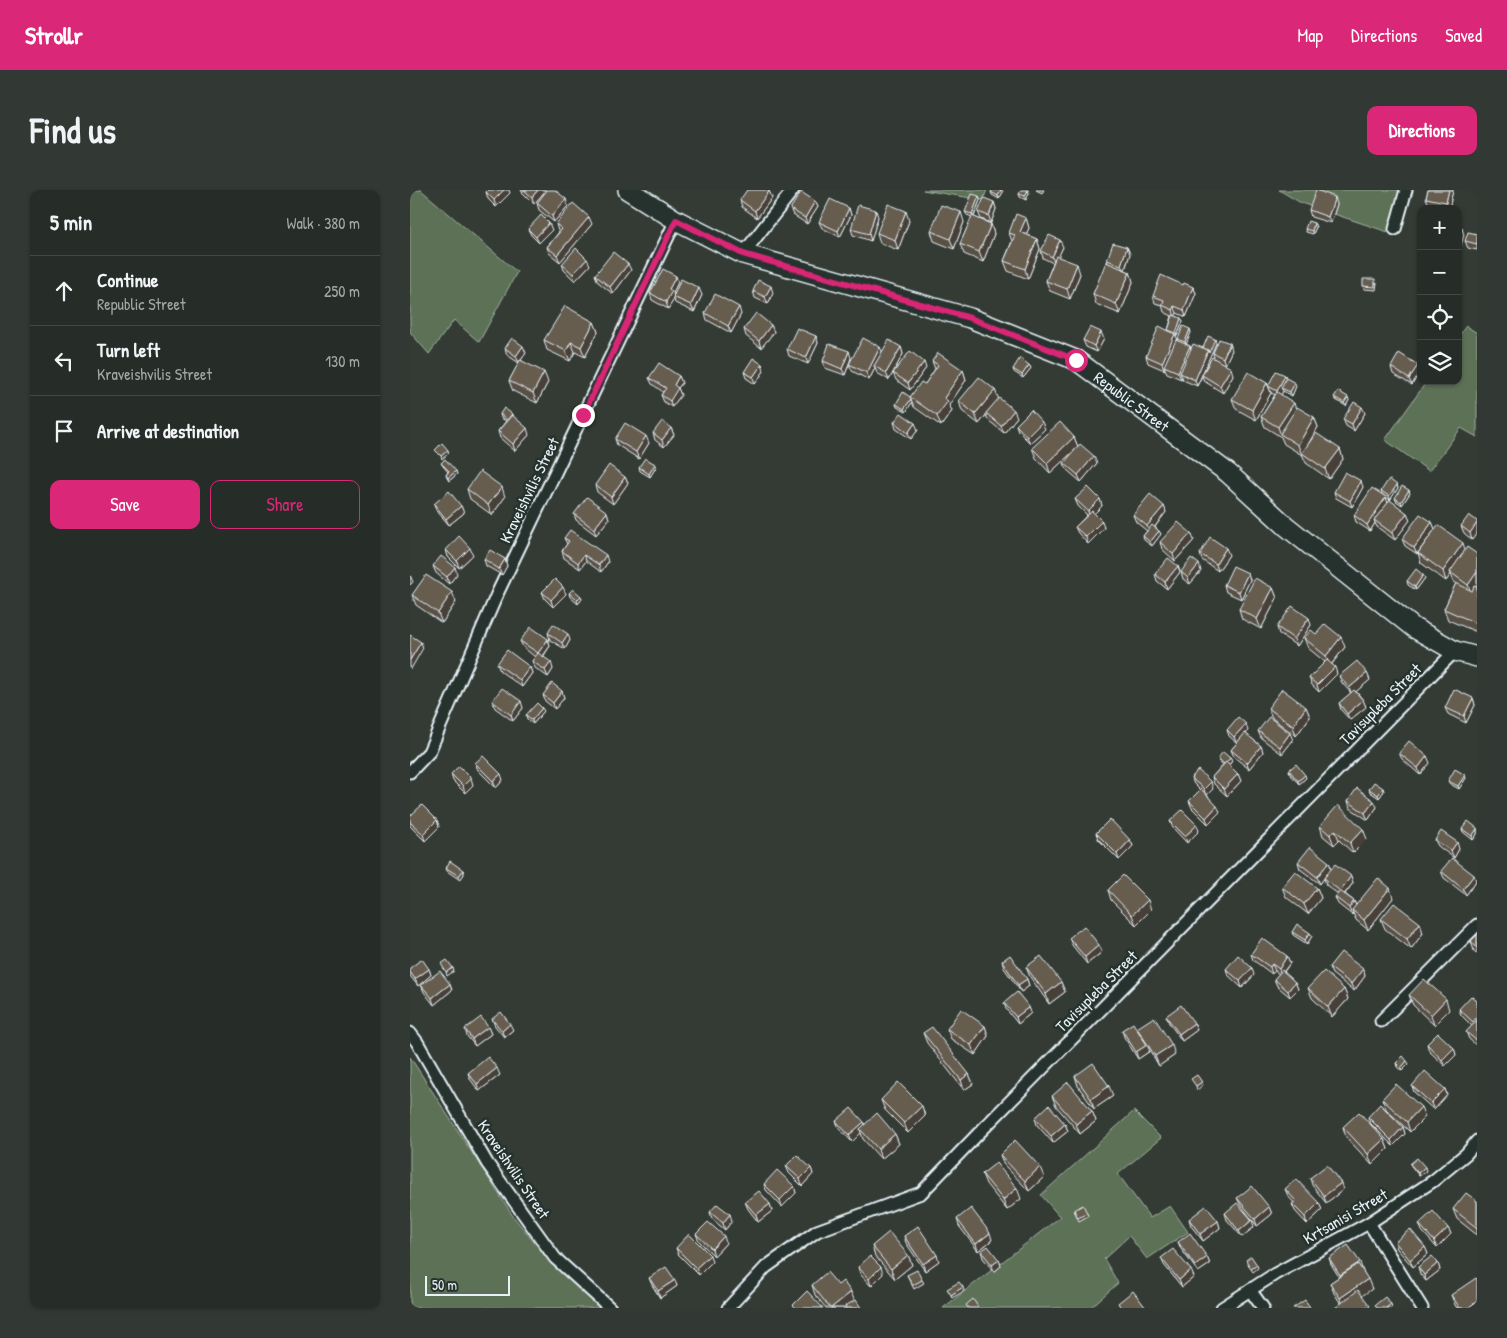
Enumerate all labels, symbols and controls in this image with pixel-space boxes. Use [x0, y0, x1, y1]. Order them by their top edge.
text: Strollr [25, 19, 83, 51]
text: Map [1298, 23, 1323, 48]
text: Directions [1351, 23, 1417, 48]
text: Saved [1445, 23, 1482, 48]
button: Directions [1367, 106, 1477, 155]
text: Find us [30, 107, 116, 154]
map controls [1417, 205, 1462, 385]
button: + [1417, 205, 1462, 250]
text: 5 min [50, 208, 92, 237]
text: Walk · 380 m [287, 212, 360, 234]
button: − [1417, 250, 1462, 295]
text: Continue [97, 267, 158, 293]
icon: ahead [50, 277, 78, 305]
text: 250 m [324, 280, 360, 302]
text: Republic Street [97, 293, 185, 315]
button: locate [1417, 295, 1462, 340]
text: Turn left [97, 337, 160, 363]
button: layers [1417, 340, 1462, 385]
icon: left [50, 347, 78, 375]
route start [1065, 349, 1088, 372]
text: 130 m [325, 350, 360, 372]
text: Kraveishvilis Street [97, 363, 212, 385]
street label: Republic Street [1090, 366, 1174, 437]
route end [572, 404, 595, 427]
icon: arrive [50, 417, 78, 445]
text: Arrive at destination [97, 418, 239, 444]
street label: Kraveishvilis Street [494, 433, 564, 546]
button: Save [50, 480, 200, 529]
button: Share [210, 480, 360, 529]
street label: Tavisupleba Street [1334, 658, 1426, 750]
street label: Tavisupleba Street [1050, 945, 1142, 1037]
street label: Kraveishvilis Street [473, 1115, 556, 1223]
street label: Krtsanisi Street [1299, 1183, 1392, 1249]
scale bar [425, 1273, 510, 1296]
text: 50 m [432, 1275, 457, 1294]

